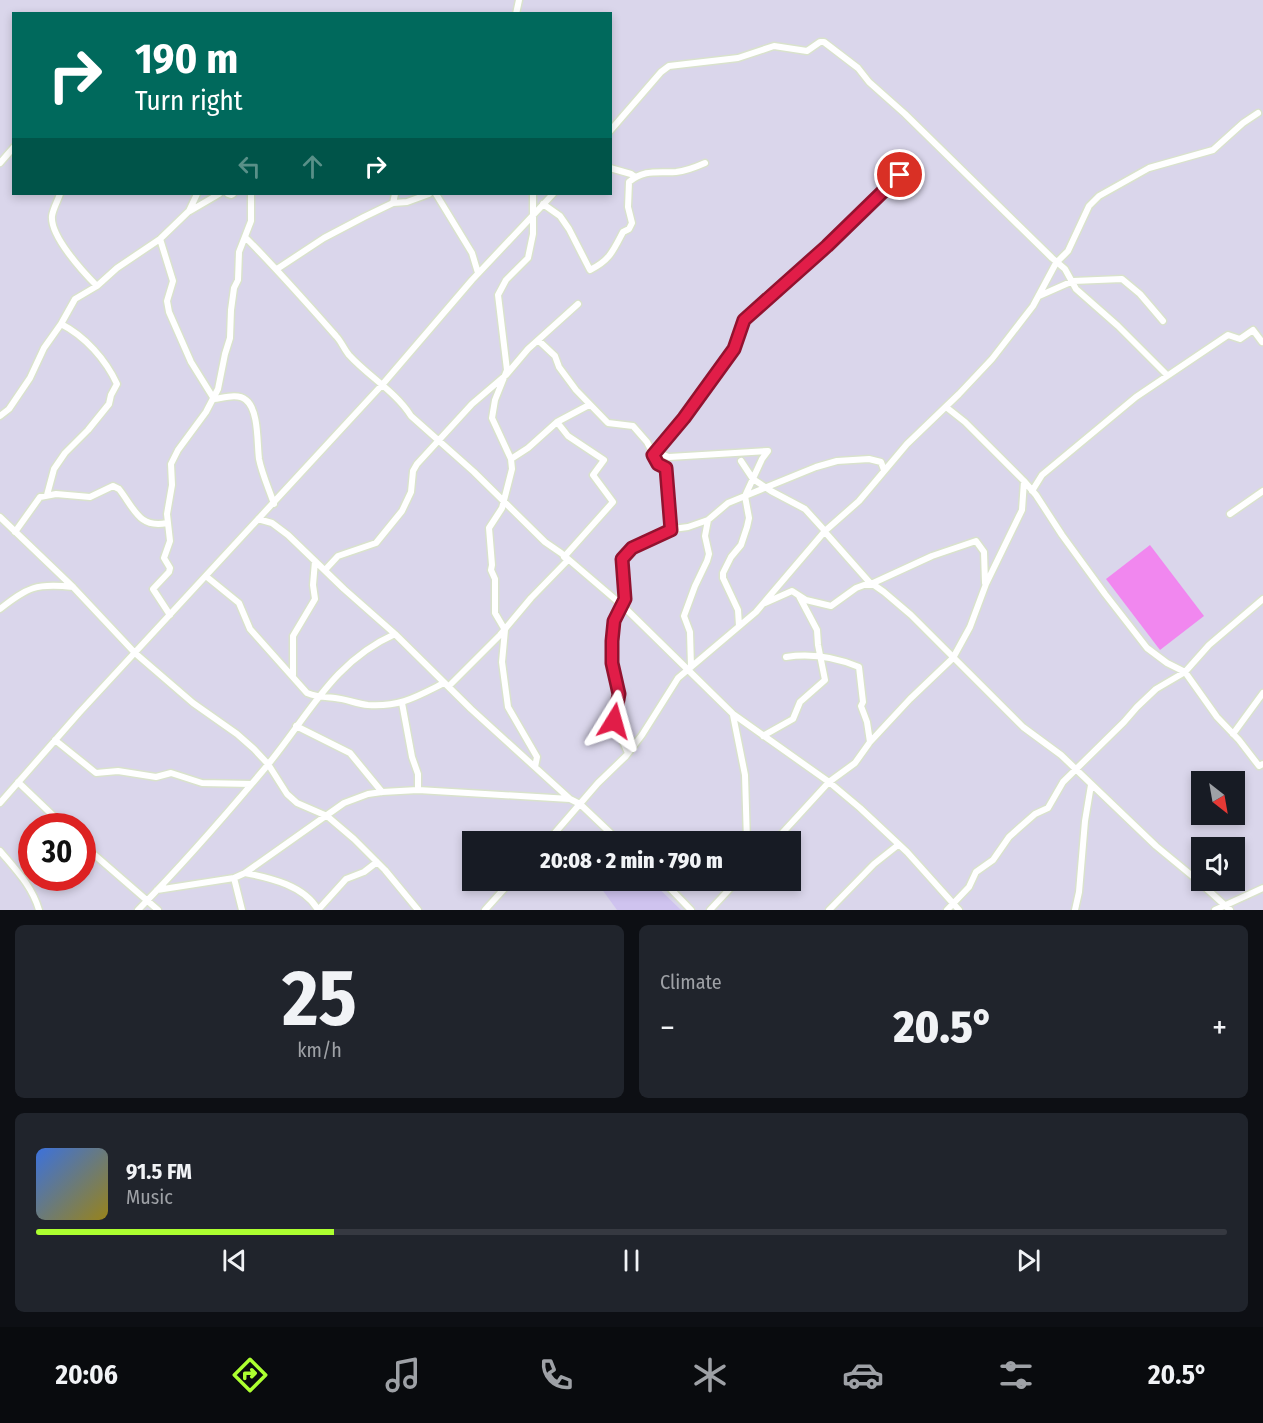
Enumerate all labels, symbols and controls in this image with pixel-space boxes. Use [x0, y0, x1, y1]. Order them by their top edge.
text: 190 m [135, 34, 238, 84]
icon: right [36, 36, 114, 114]
text: Turn right [135, 85, 243, 117]
pin [874, 149, 925, 200]
icon: left [233, 150, 266, 183]
icon: ahead [296, 150, 329, 183]
icon: right [359, 150, 392, 183]
icon: arrive [883, 158, 916, 191]
position arrow [582, 689, 646, 753]
north arrow [1191, 771, 1245, 825]
map controls [1191, 771, 1245, 891]
speed limit sign: 30 [18, 813, 96, 891]
button: sound [1191, 837, 1245, 891]
text: 20:08 · 2 min · 790 m [540, 847, 723, 874]
text: 25 [282, 952, 357, 1046]
text: Climate [660, 970, 722, 994]
text: 20.5° [893, 1000, 993, 1054]
text: − [660, 1008, 675, 1048]
text: + [1212, 1008, 1227, 1048]
text: km/h [297, 1038, 342, 1062]
text: 91.5 FM [126, 1158, 192, 1185]
text: Music [126, 1185, 173, 1209]
icon: previous [218, 1244, 251, 1277]
icon: pause [615, 1244, 648, 1277]
icon: next [1012, 1244, 1045, 1277]
icon: directions [229, 1354, 271, 1396]
icon: music [382, 1354, 424, 1396]
icon: phone [535, 1354, 577, 1396]
icon: climate [689, 1354, 731, 1396]
icon: car [842, 1354, 884, 1396]
icon: filters [995, 1354, 1037, 1396]
text: 20:06 [56, 1359, 118, 1391]
text: 20.5° [1148, 1359, 1207, 1391]

